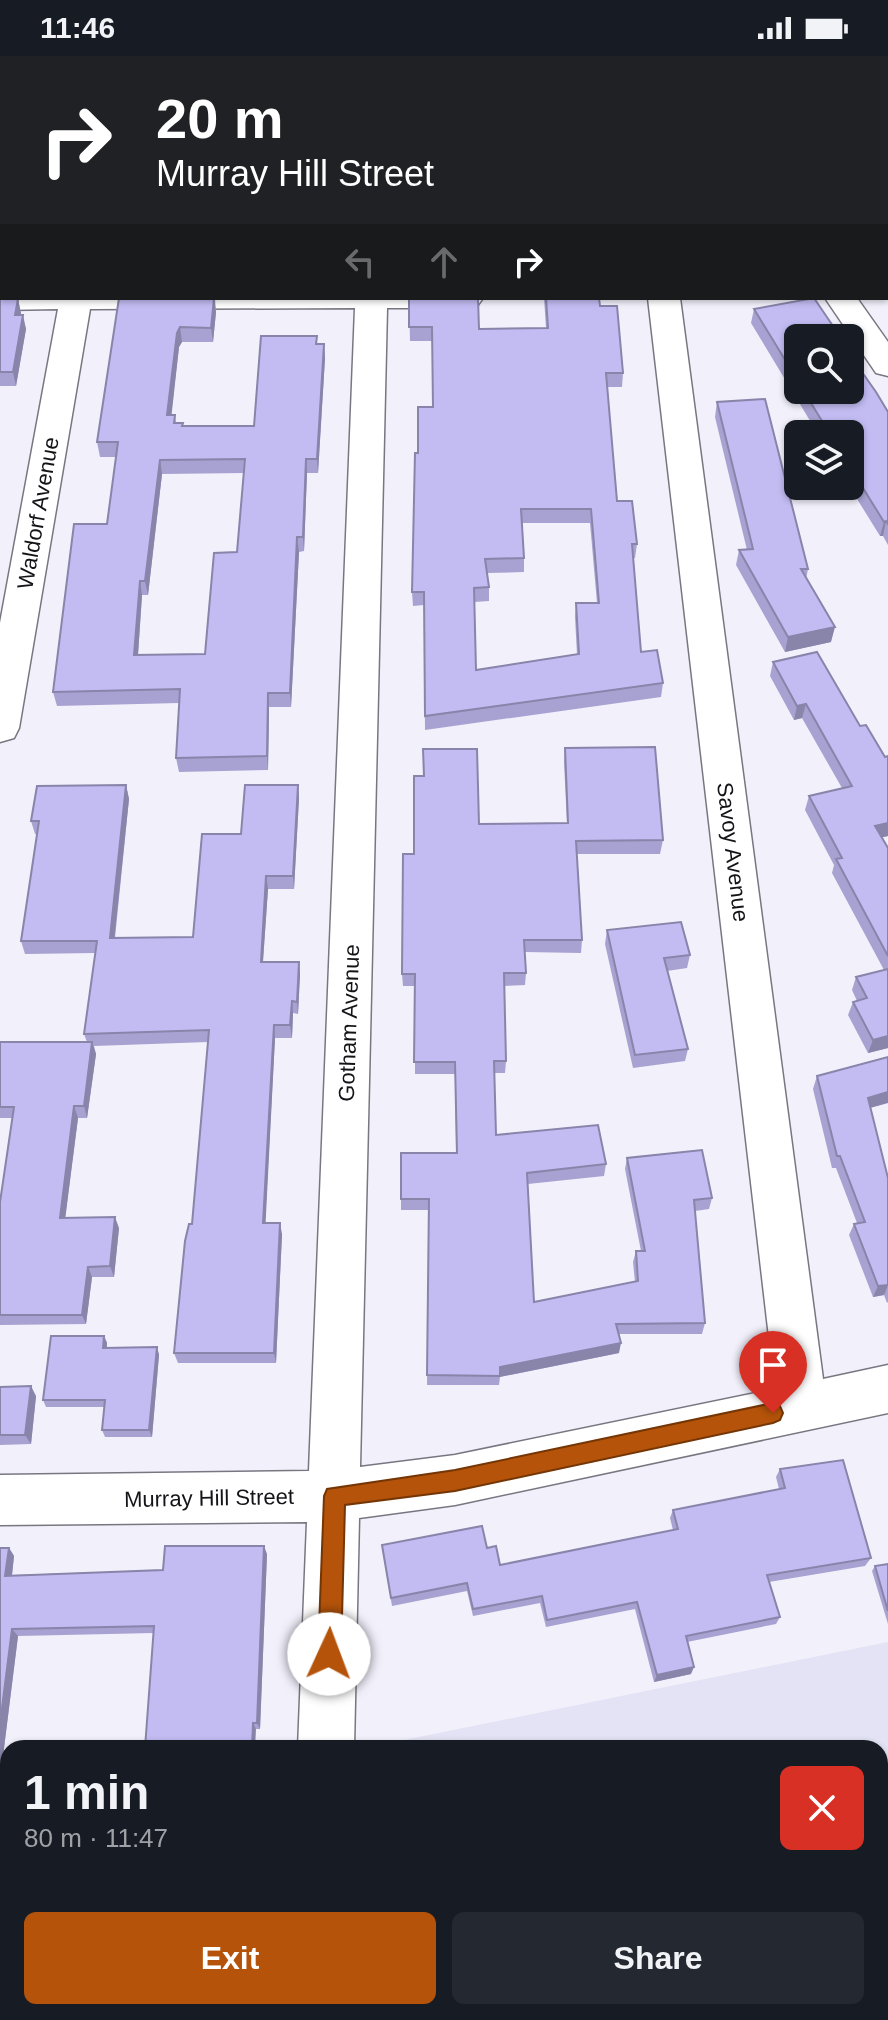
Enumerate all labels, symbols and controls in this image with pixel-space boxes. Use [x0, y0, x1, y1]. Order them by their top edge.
text: 11:46 [40, 11, 115, 44]
text: 20 m [156, 87, 284, 150]
icon: right [24, 88, 128, 192]
text: Murray Hill Street [156, 153, 434, 194]
icon: left [338, 240, 382, 284]
icon: ahead [422, 240, 466, 284]
icon: right [506, 240, 550, 284]
map controls [784, 324, 864, 500]
button: search [784, 324, 864, 404]
button: layers [784, 420, 864, 500]
street label: Waldorf Avenue [12, 435, 64, 591]
street label: Savoy Avenue [712, 781, 754, 923]
street label: Gotham Avenue [334, 944, 364, 1102]
pin [739, 1331, 807, 1413]
icon: arrive [751, 1343, 795, 1387]
street label: Murray Hill Street [124, 1484, 294, 1512]
position arrow [287, 1612, 371, 1696]
text: 1 min [24, 1766, 149, 1819]
button: close [780, 1766, 864, 1850]
text: 80 m · 11:47 [24, 1823, 168, 1853]
button: Exit [24, 1912, 436, 2004]
button: Share [452, 1912, 864, 2004]

